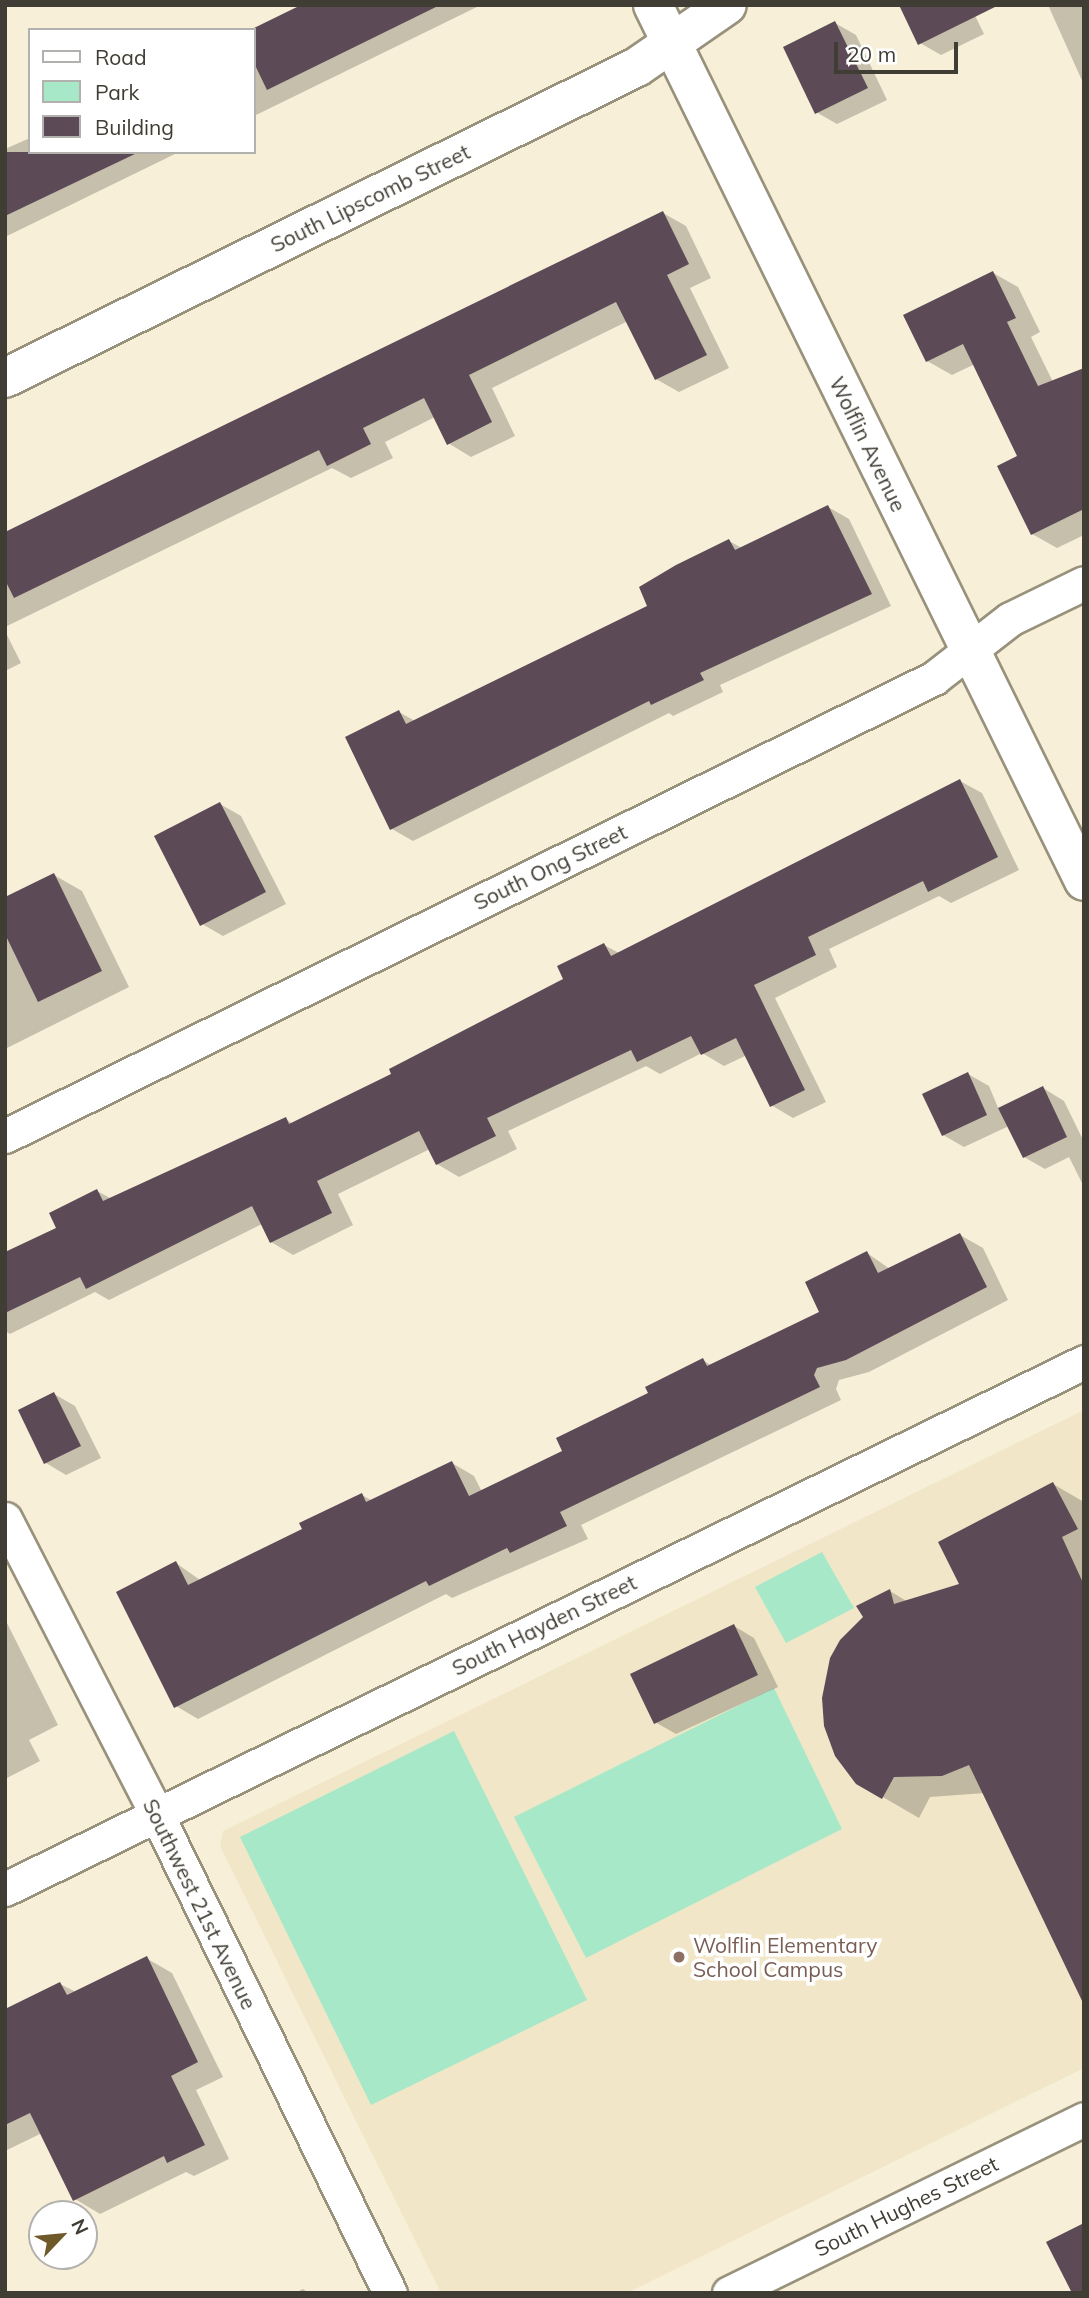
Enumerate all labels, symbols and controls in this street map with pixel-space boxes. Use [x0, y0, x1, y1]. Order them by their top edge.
legend [28, 28, 256, 154]
scale bar [837, 28, 961, 72]
text: 20 m [847, 41, 896, 67]
text: Road [95, 44, 146, 70]
text: Park [95, 79, 139, 105]
text: Building [95, 114, 174, 140]
street label: South Lipscomb Street [266, 139, 474, 257]
street label: Wolflin Avenue [824, 372, 912, 516]
street label: South Ong Street [469, 819, 631, 915]
street label: South Hayden Street [448, 1569, 640, 1681]
street label: Southwest 21st Avenue [138, 1795, 262, 2013]
place label: Wolflin Elementary School Campus [693, 1932, 877, 1982]
marker: Wolflin Elementary School Campus [671, 1949, 687, 1965]
street label: South Hughes Street [810, 2151, 1002, 2261]
north arrow [28, 2200, 98, 2270]
text: N [66, 2215, 94, 2238]

